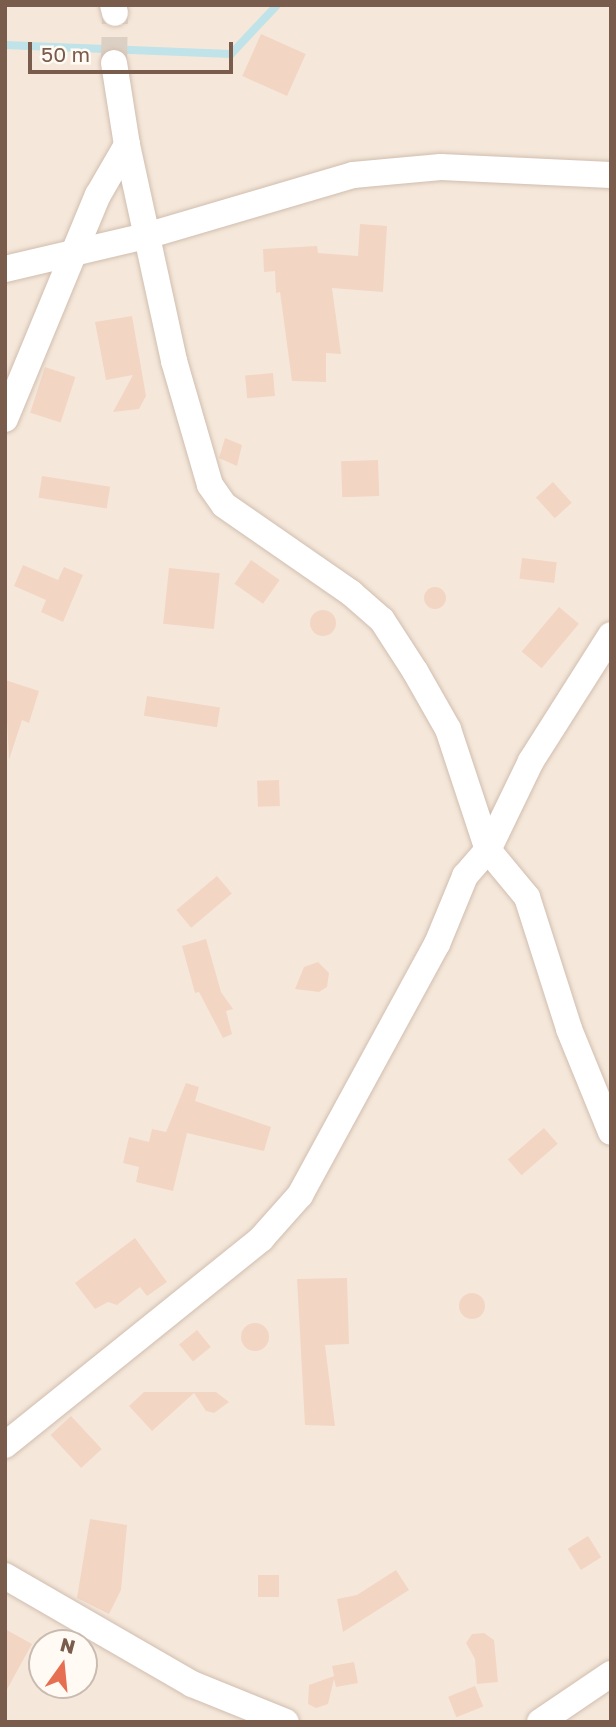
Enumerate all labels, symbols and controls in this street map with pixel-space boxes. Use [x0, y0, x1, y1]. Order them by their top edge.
scale bar [32, 28, 236, 72]
text: 50 m [41, 41, 90, 67]
north arrow [28, 1629, 98, 1699]
text: N [58, 1632, 78, 1658]

